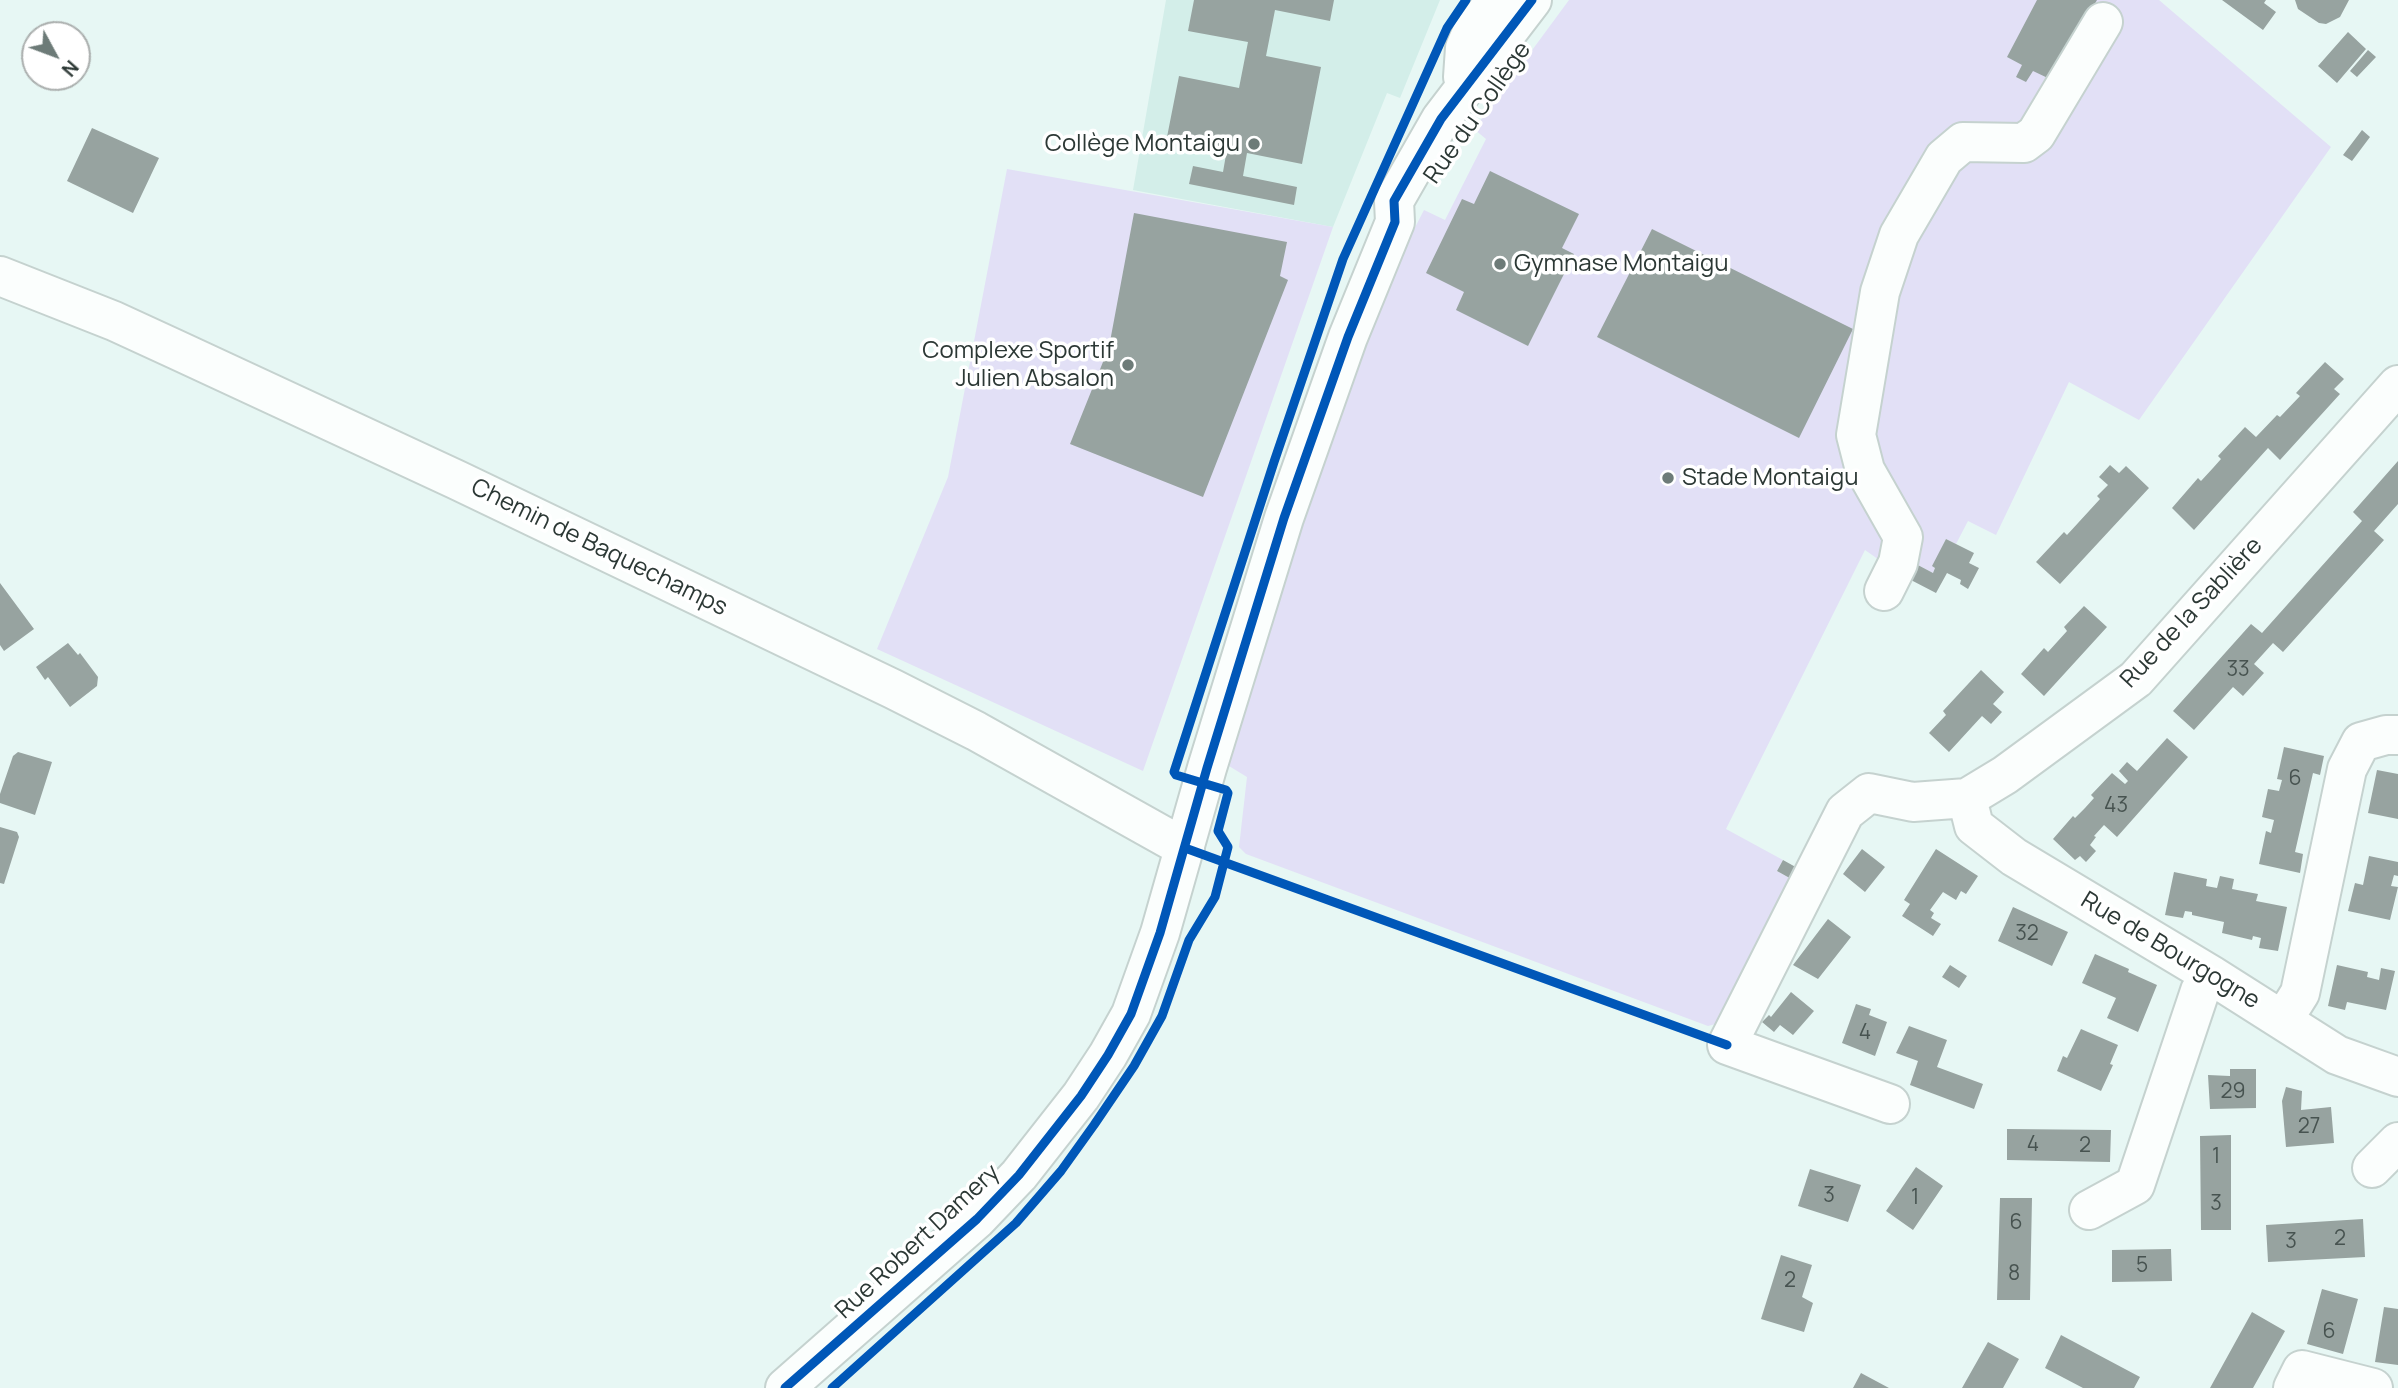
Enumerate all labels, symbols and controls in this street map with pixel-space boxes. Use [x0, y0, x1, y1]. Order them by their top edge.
north arrow [21, 21, 91, 91]
street label: Rue du Collège [1419, 37, 1537, 189]
text: N [56, 55, 85, 82]
place label: Collège Montaigu [1045, 130, 1240, 158]
marker: Collège Montaigu [1246, 136, 1262, 152]
place label: Gymnase Montaigu [1514, 250, 1729, 278]
marker: Gymnase Montaigu [1492, 256, 1508, 272]
place label: Complexe Sportif Julien Absalon [922, 337, 1114, 393]
marker: Complexe Sportif Julien Absalon [1120, 357, 1136, 373]
place label: Stade Montaigu [1682, 464, 1858, 492]
marker: Stade Montaigu [1660, 470, 1676, 486]
street label: Chemin de Baquechamps [466, 473, 732, 623]
street label: Rue de la Sablière [2115, 532, 2269, 694]
house number: 33 [2226, 657, 2250, 683]
house number: 6 [2288, 766, 2302, 792]
house number: 43 [2104, 793, 2128, 819]
street label: Rue de Bourgogne [2075, 886, 2265, 1016]
house number: 32 [2015, 921, 2039, 947]
house number: 4 [1859, 1020, 1871, 1046]
house number: 29 [2220, 1079, 2246, 1105]
house number: 27 [2298, 1114, 2320, 1140]
house number: 4 [2027, 1132, 2039, 1158]
house number: 2 [2079, 1133, 2091, 1159]
house number: 1 [2212, 1144, 2220, 1170]
street label: Rue Robert Damery [830, 1159, 1006, 1325]
house number: 3 [1823, 1183, 1835, 1209]
house number: 1 [1911, 1185, 1919, 1211]
house number: 3 [2210, 1191, 2222, 1217]
house number: 6 [2009, 1210, 2023, 1236]
house number: 2 [2334, 1226, 2346, 1252]
house number: 3 [2285, 1229, 2297, 1255]
house number: 5 [2136, 1253, 2148, 1279]
house number: 8 [2008, 1261, 2020, 1287]
house number: 2 [1784, 1268, 1796, 1294]
house number: 6 [2322, 1319, 2336, 1345]

